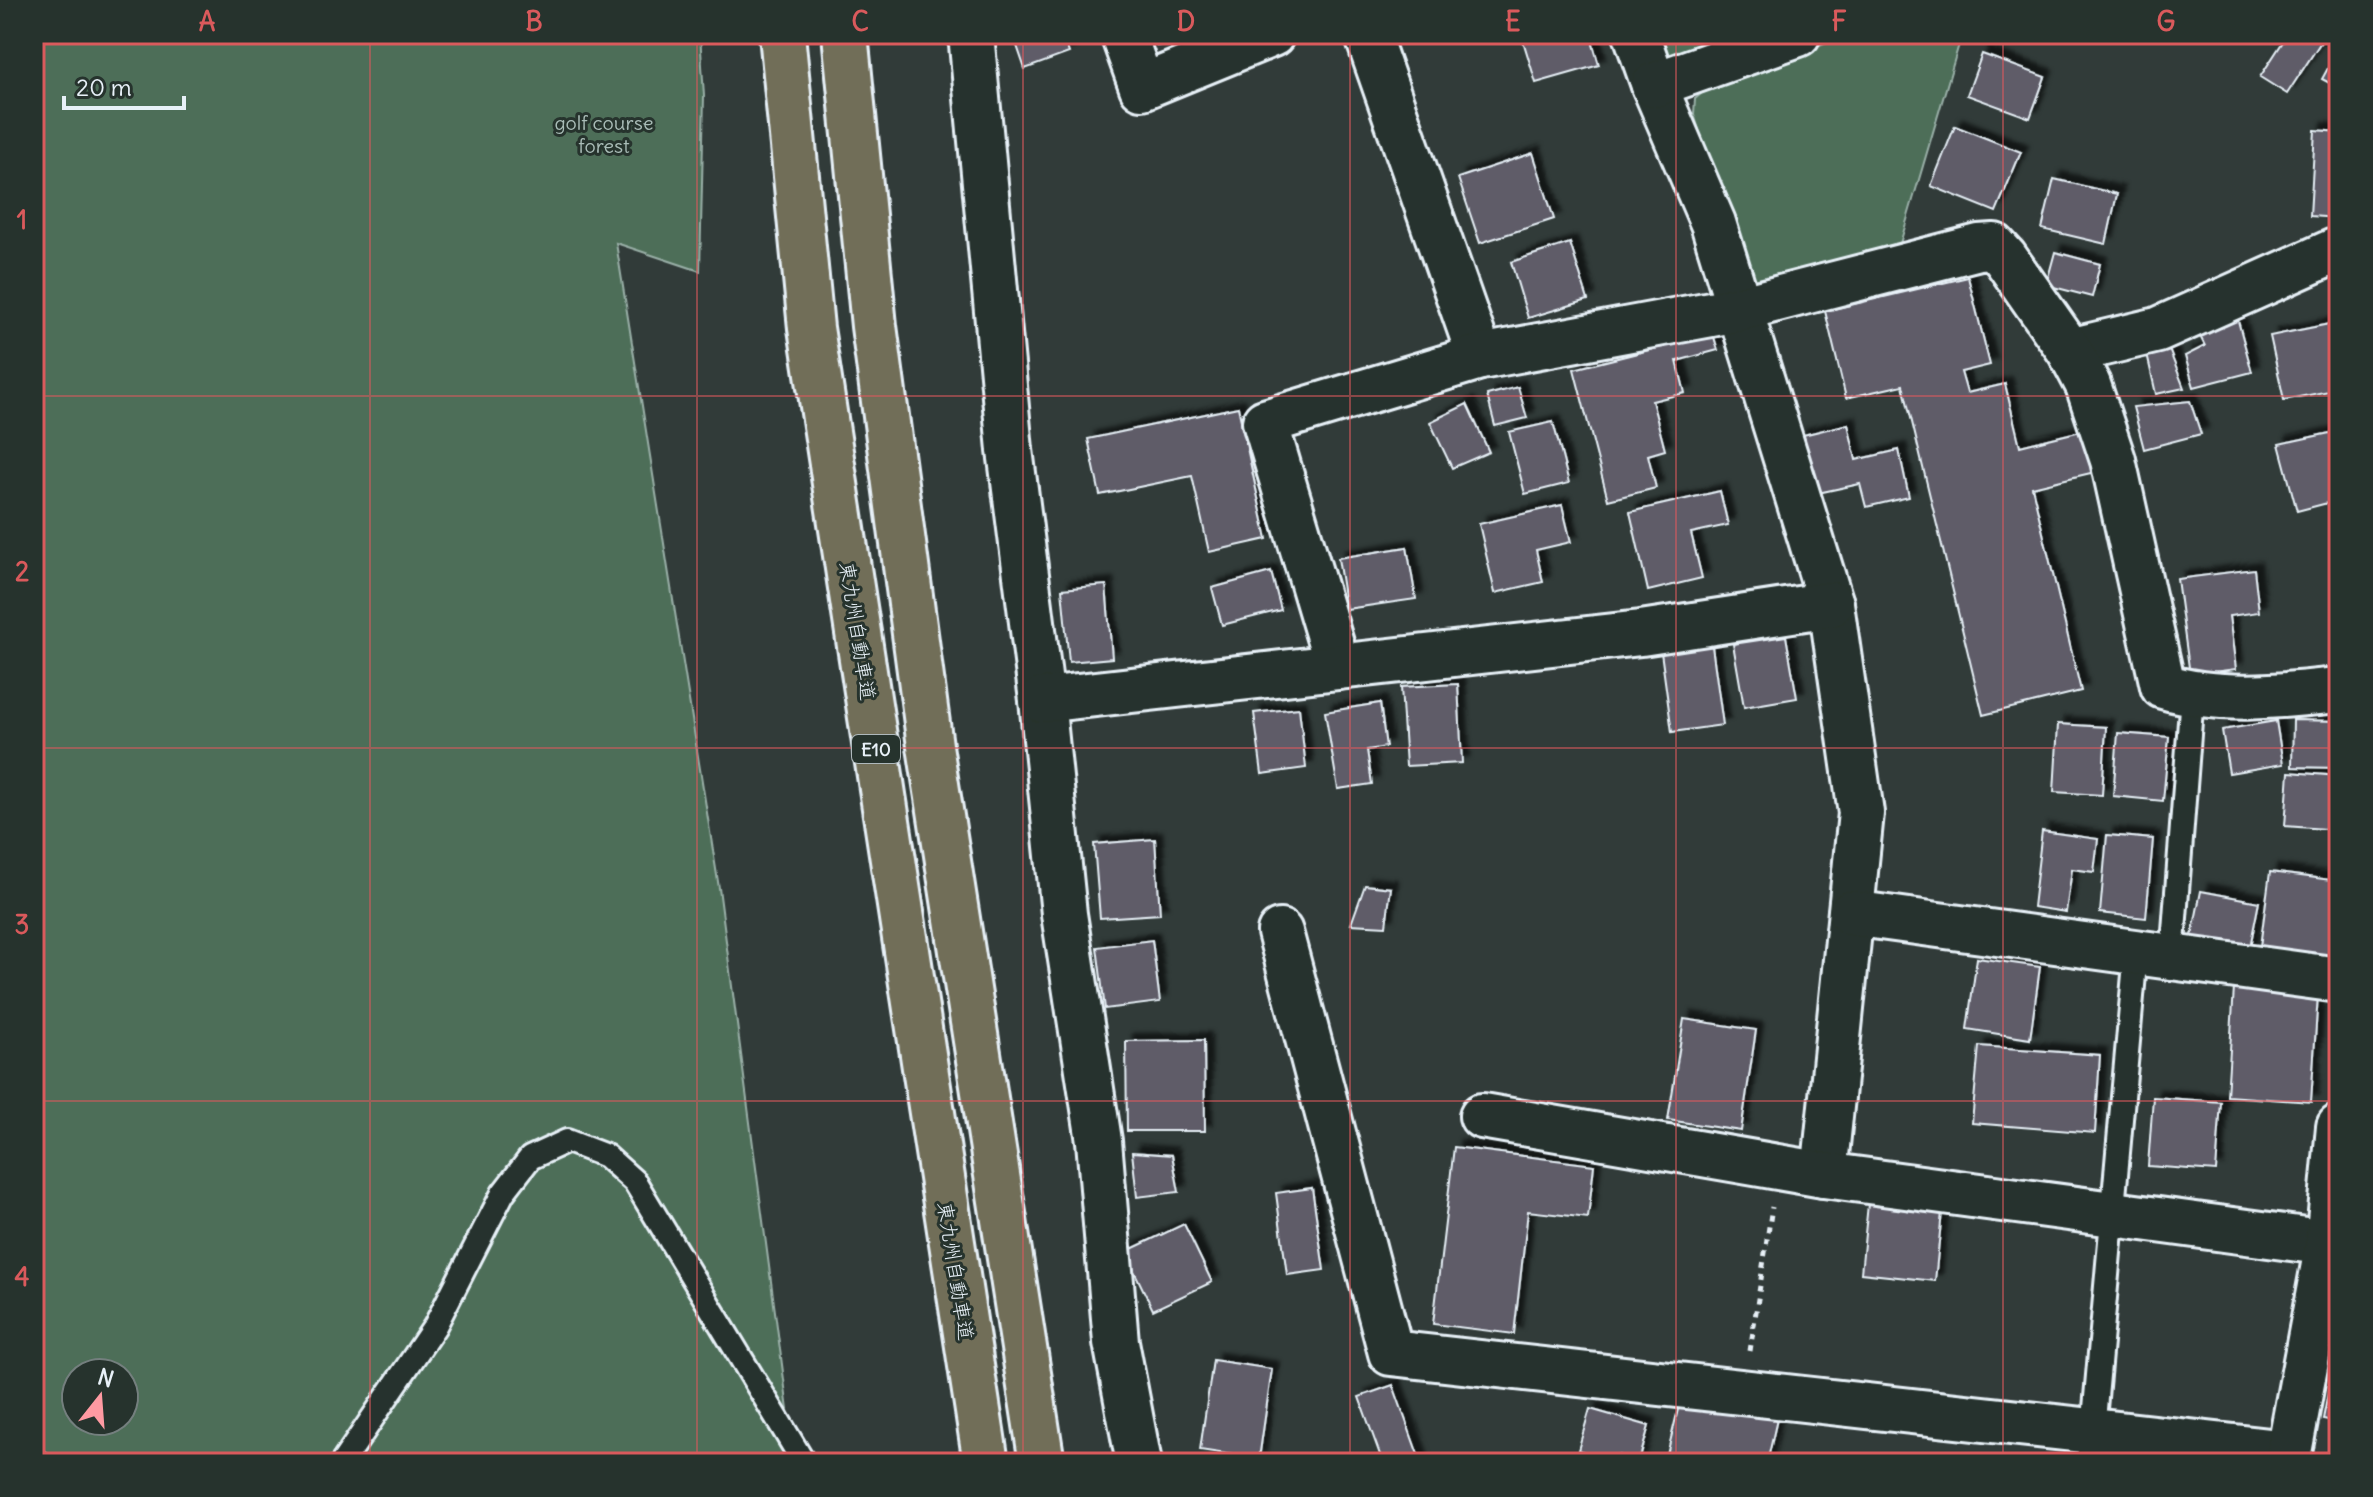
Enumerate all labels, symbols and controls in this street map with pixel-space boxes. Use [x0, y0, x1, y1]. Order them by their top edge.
text: A [199, 5, 216, 38]
text: B [525, 5, 543, 38]
text: C [851, 5, 869, 38]
text: D [1177, 5, 1195, 38]
text: E [1505, 5, 1521, 38]
text: F [1832, 5, 1847, 38]
text: G [2157, 5, 2176, 38]
scale bar [64, 60, 184, 110]
text: 20 m [76, 72, 132, 102]
park label: golf course forest [554, 110, 654, 158]
text: 1 [17, 203, 27, 236]
text: 2 [15, 555, 29, 588]
street label: 東九州自動車道 [835, 560, 881, 702]
road number: E10 [852, 735, 900, 763]
text: 3 [15, 908, 29, 941]
street label: 東九州自動車道 [933, 1200, 979, 1342]
text: 4 [14, 1260, 30, 1293]
north arrow [60, 1357, 140, 1437]
text: N [94, 1362, 117, 1393]

